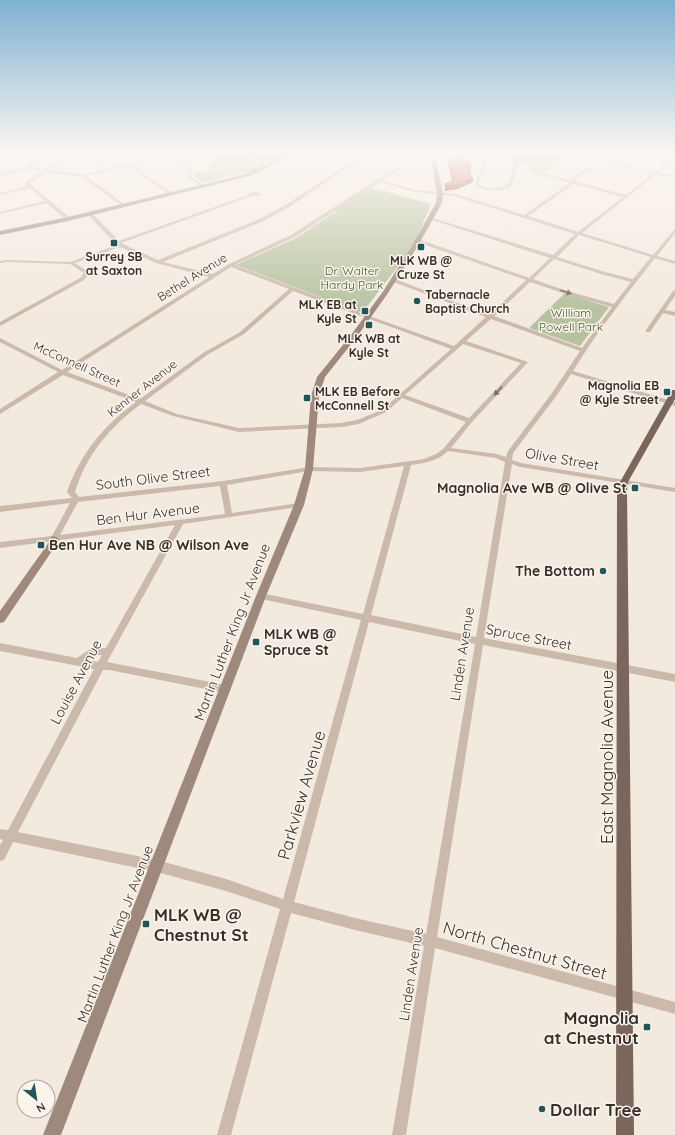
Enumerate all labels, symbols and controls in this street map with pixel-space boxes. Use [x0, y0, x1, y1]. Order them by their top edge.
marker: Surrey SB at Saxton [109, 238, 119, 248]
marker: MLK WB @ Cruze St [416, 242, 426, 252]
place label: Surrey SB at Saxton [86, 249, 143, 278]
street label: Bethel Avenue [154, 250, 230, 304]
place label: MLK WB @ Cruze St [390, 253, 452, 282]
park label: Dr. Walter Hardy Park [320, 263, 384, 292]
place label: Tabernacle Baptist Church [425, 287, 510, 316]
one-way arrow [560, 289, 572, 295]
marker: Tabernacle Baptist Church [412, 296, 422, 306]
place label: MLK EB at Kyle St [299, 297, 357, 326]
park label: William Powell Park [539, 305, 603, 334]
marker: MLK EB at Kyle St [360, 306, 370, 316]
marker: MLK WB at Kyle St [364, 320, 374, 330]
place label: MLK WB at Kyle St [338, 331, 400, 360]
street label: McConnell Street [31, 338, 123, 390]
street label: Kenner Avenue [104, 356, 180, 420]
place label: Magnolia EB @ Kyle Street [580, 378, 659, 407]
place label: MLK EB Before McConnell St [315, 384, 400, 413]
one-way arrow [494, 386, 503, 396]
marker: Magnolia EB @ Kyle Street [662, 387, 672, 397]
marker: MLK EB Before McConnell St [302, 393, 312, 403]
street label: Olive Street [524, 444, 600, 474]
street label: South Olive Street [95, 462, 211, 494]
place label: Magnolia Ave WB @ Olive St [437, 479, 627, 497]
marker: Magnolia Ave WB @ Olive St [630, 483, 640, 493]
street label: Ben Hur Avenue [95, 499, 201, 529]
place label: Ben Hur Ave NB @ Wilson Ave [49, 536, 249, 554]
marker: Ben Hur Ave NB @ Wilson Ave [36, 540, 46, 550]
street label: Martin Luther King Jr Avenue [190, 541, 274, 723]
place label: The Bottom [515, 562, 595, 580]
marker: The Bottom [598, 566, 608, 576]
street label: Linden Avenue [446, 606, 478, 702]
street label: Spruce Street [485, 620, 574, 654]
place label: MLK WB @ Spruce St [264, 625, 336, 659]
street label: Louise Avenue [46, 637, 106, 727]
marker: MLK WB @ Spruce St [251, 637, 261, 647]
street label: East Magnolia Avenue [596, 670, 617, 844]
street label: Parkview Avenue [272, 728, 330, 862]
street label: Martin Luther King Jr Avenue [73, 843, 157, 1025]
place label: MLK WB @ Chestnut St [154, 904, 249, 945]
street label: North Chestnut Street [441, 917, 610, 984]
marker: MLK WB @ Chestnut St [141, 919, 151, 929]
street label: Linden Avenue [395, 926, 427, 1022]
place label: Magnolia at Chestnut [544, 1007, 639, 1048]
marker: Magnolia at Chestnut [642, 1022, 652, 1032]
north arrow [16, 1079, 56, 1119]
place label: Dollar Tree [550, 1099, 642, 1120]
text: N [34, 1100, 48, 1116]
marker: Dollar Tree [537, 1104, 547, 1114]

